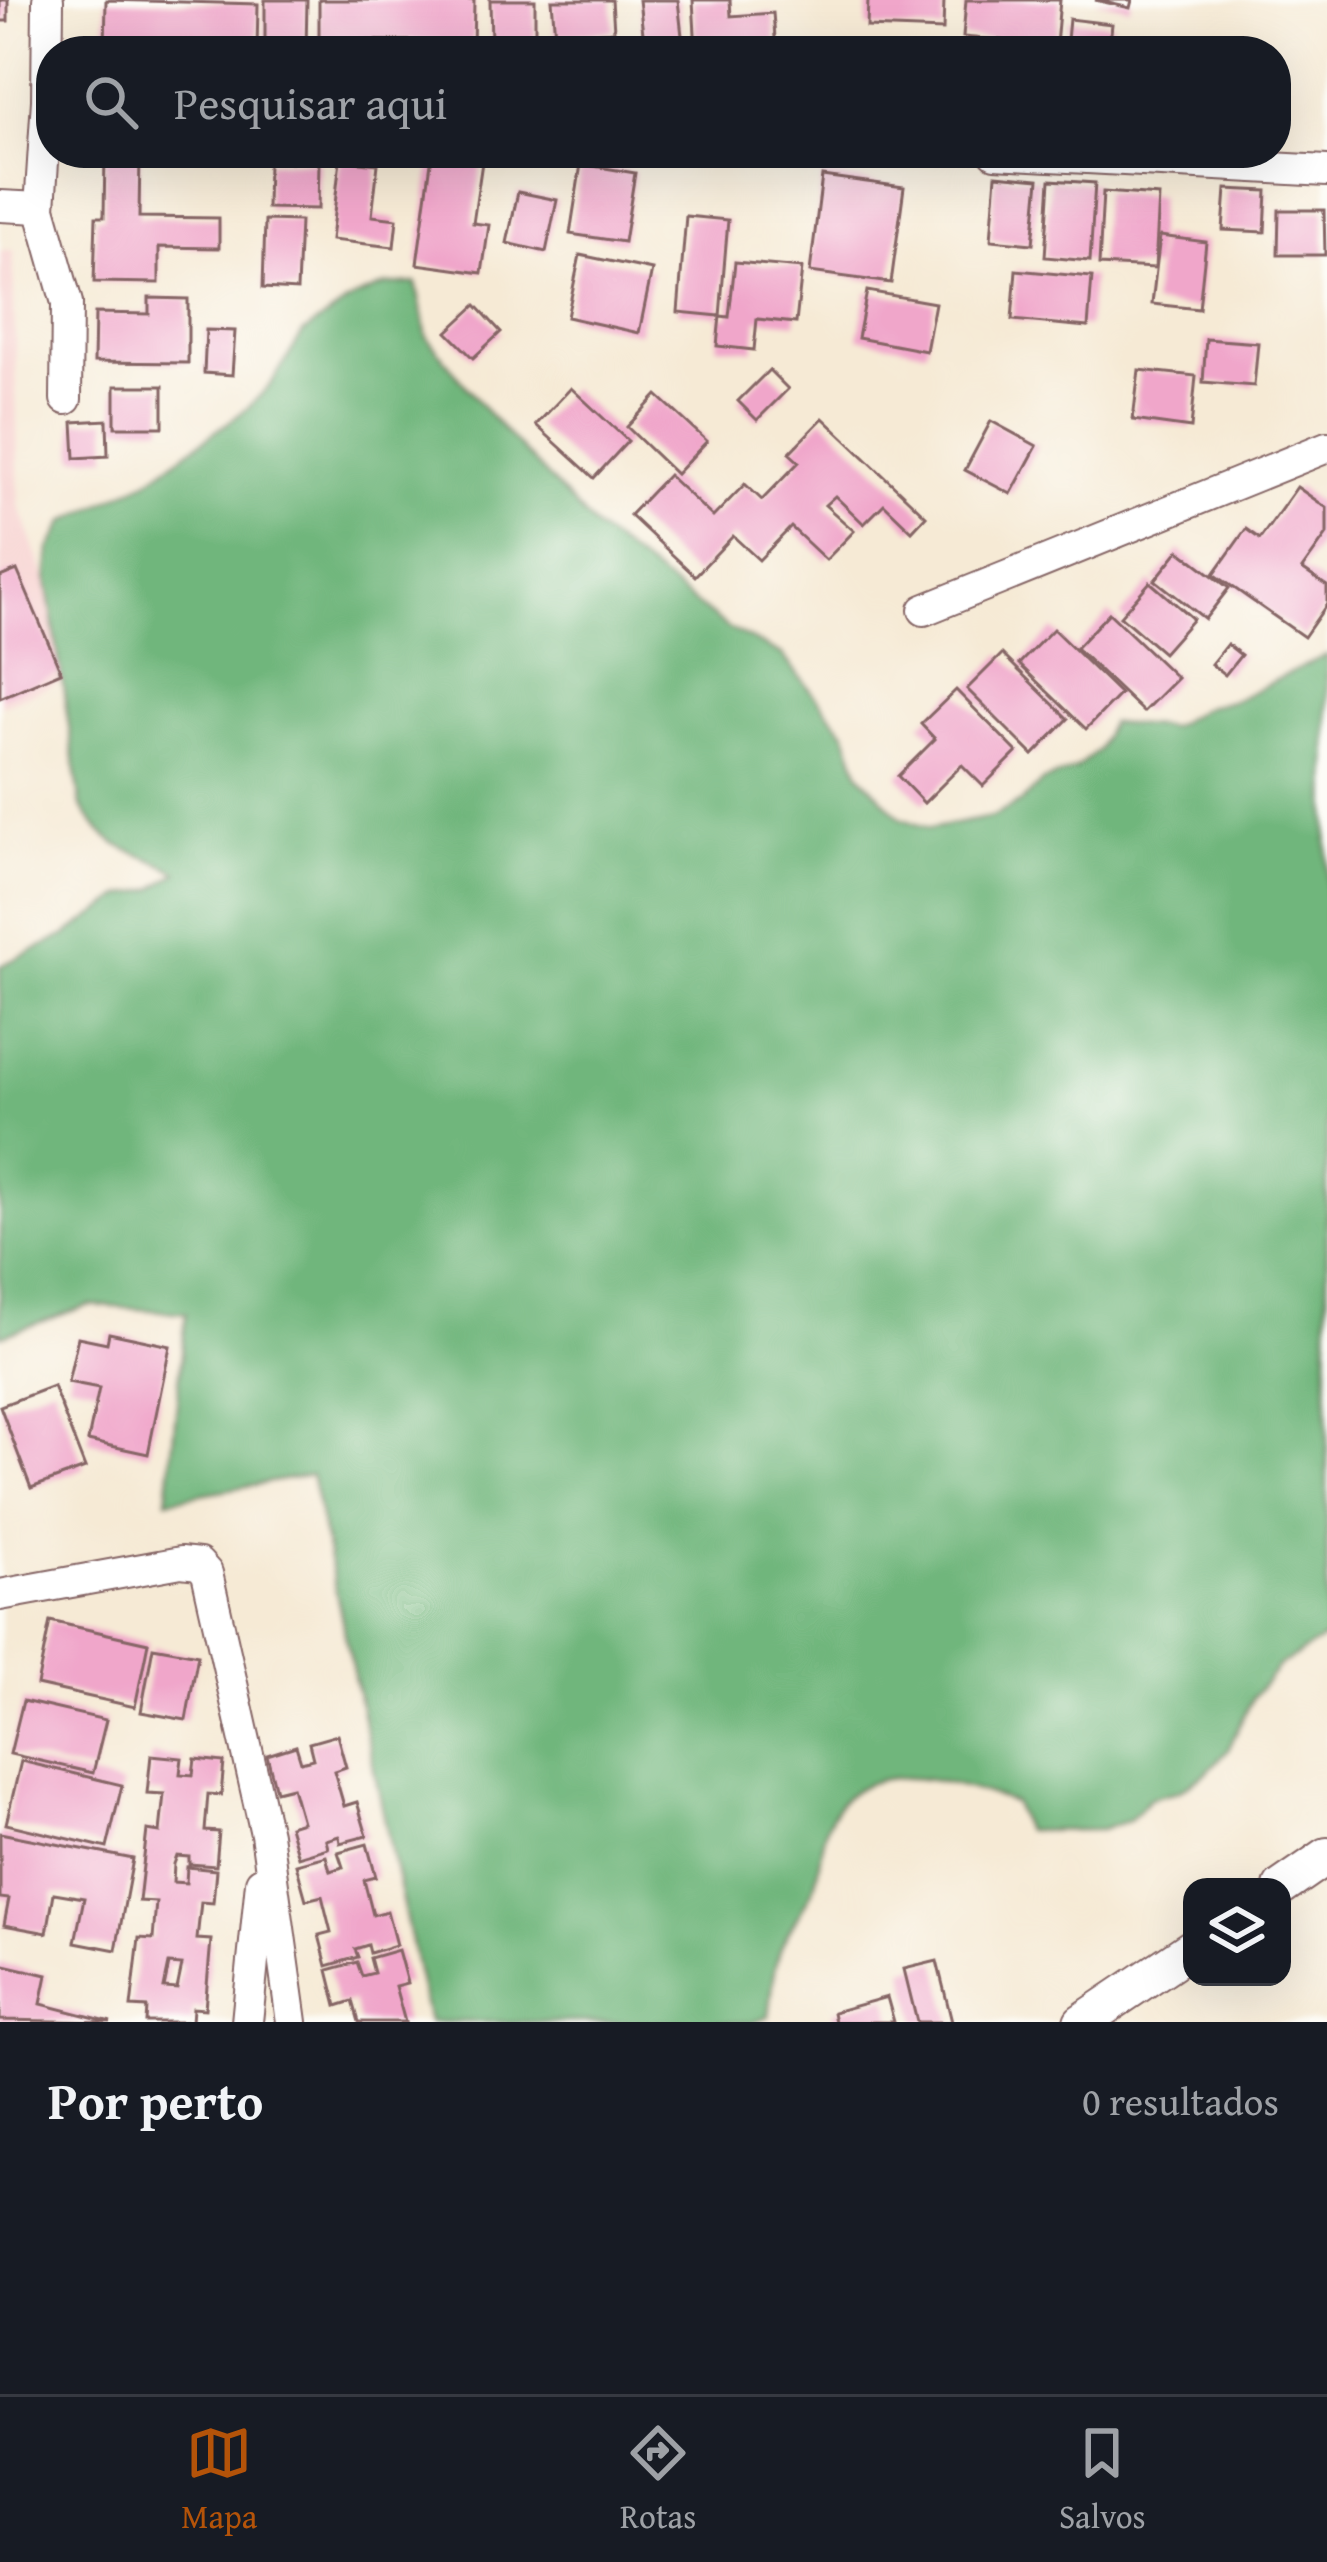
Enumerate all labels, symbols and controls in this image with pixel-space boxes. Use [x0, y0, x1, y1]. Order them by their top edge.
search box [36, 36, 1291, 168]
icon: search [78, 69, 144, 135]
text: Pesquisar aqui [174, 70, 447, 135]
map controls [1183, 1878, 1291, 1986]
button: layers [1183, 1878, 1291, 1986]
text: Por perto [48, 2063, 263, 2138]
text: 0 resultados [1082, 2072, 1279, 2129]
tab: Mapa [181, 2420, 257, 2540]
tab: Rotas [620, 2420, 696, 2540]
tab: Salvos [1059, 2420, 1146, 2540]

